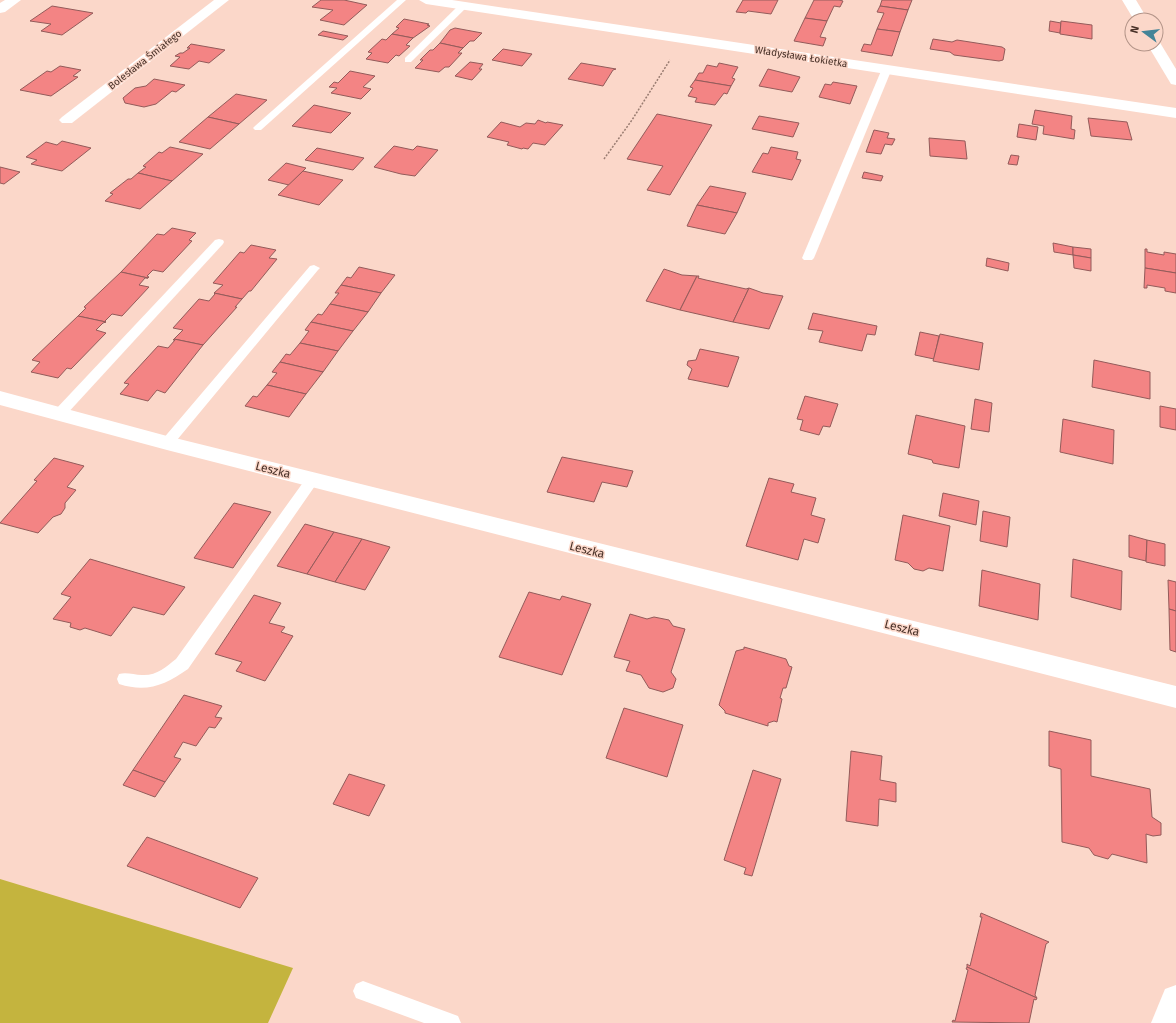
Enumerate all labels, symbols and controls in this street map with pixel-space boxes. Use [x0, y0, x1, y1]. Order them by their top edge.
north arrow [1124, 12, 1164, 52]
text: N [1128, 24, 1142, 35]
street label: Bolesława Śmiałego [105, 26, 184, 92]
street label: Władysława Łokietka [754, 44, 848, 70]
street label: Leszka [254, 459, 292, 481]
street label: Leszka [568, 539, 606, 561]
street label: Leszka [883, 617, 921, 639]

